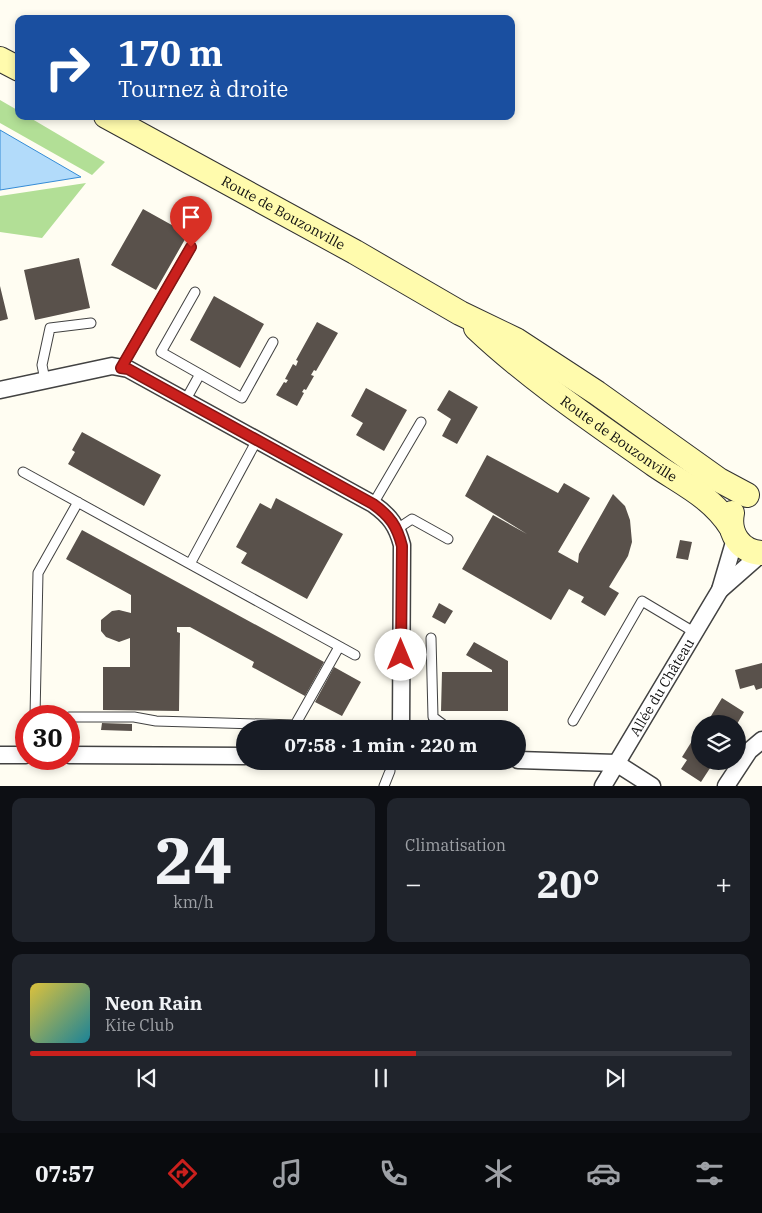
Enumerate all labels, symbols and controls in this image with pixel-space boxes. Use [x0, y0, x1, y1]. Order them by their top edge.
text: 170 m [118, 30, 223, 76]
icon: right [35, 35, 100, 100]
text: Tournez à droite [118, 74, 288, 103]
street label: Route de Bouzonville [218, 172, 348, 254]
pin [170, 196, 212, 247]
icon: arrive [177, 203, 205, 231]
street label: Route de Bouzonville [557, 392, 680, 486]
position arrow [374, 628, 426, 680]
street label: Allée du Château [626, 635, 698, 739]
speed limit sign: 30 [15, 705, 80, 770]
map controls [691, 715, 746, 770]
button: layers [691, 715, 746, 770]
text: 07:58 · 1 min · 220 m [285, 733, 477, 757]
text: 24 [154, 817, 233, 902]
text: Climatisation [405, 835, 506, 855]
text: 20° [537, 859, 600, 908]
text: − [405, 865, 422, 902]
text: + [715, 865, 732, 902]
text: km/h [173, 892, 214, 912]
text: Neon Rain [105, 991, 202, 1015]
text: Kite Club [105, 1015, 174, 1035]
icon: previous [133, 1064, 161, 1092]
icon: pause [367, 1064, 395, 1092]
icon: next [601, 1064, 629, 1092]
icon: directions [165, 1156, 200, 1191]
icon: music [270, 1156, 305, 1191]
icon: phone [376, 1156, 411, 1191]
icon: climate [481, 1156, 516, 1191]
icon: car [586, 1156, 621, 1191]
icon: filters [692, 1156, 727, 1191]
text: 07:57 [35, 1159, 95, 1188]

